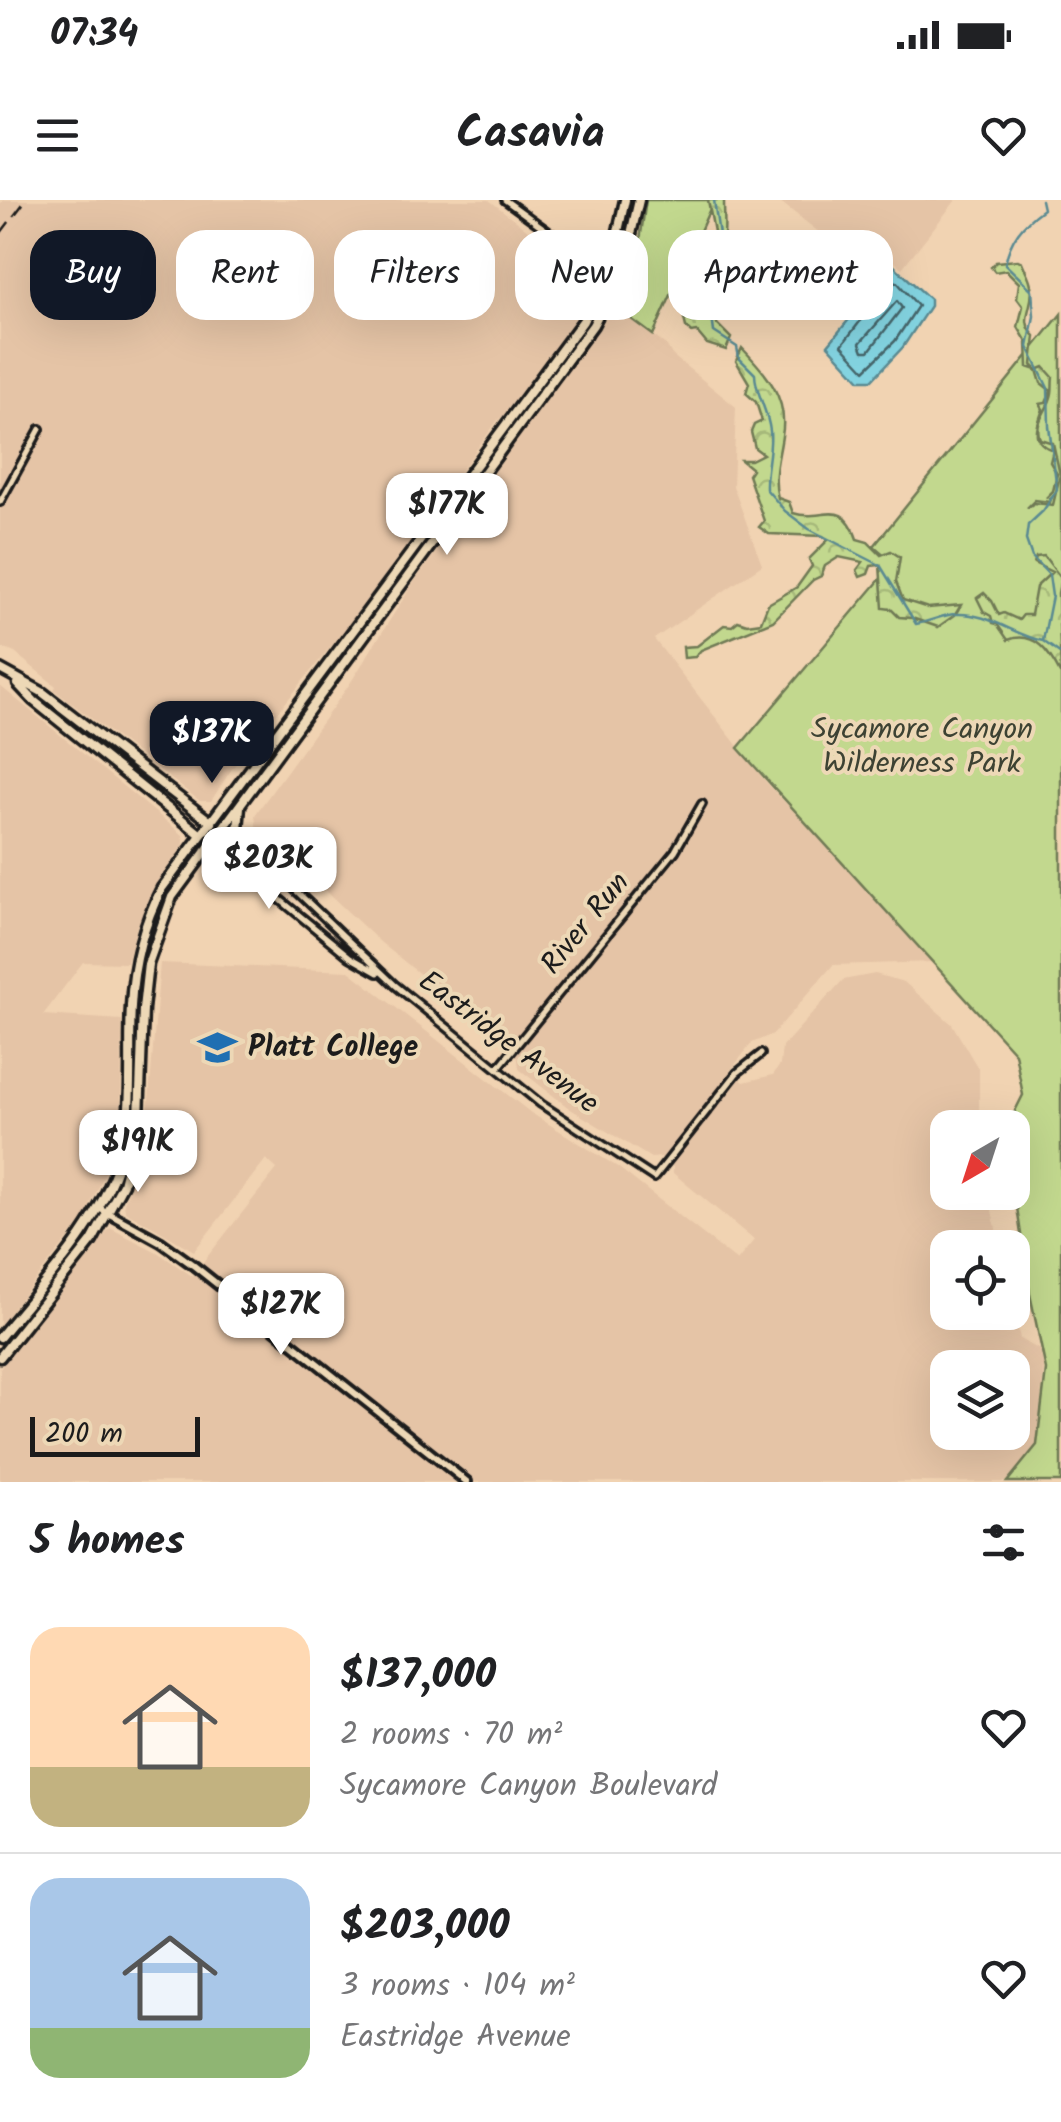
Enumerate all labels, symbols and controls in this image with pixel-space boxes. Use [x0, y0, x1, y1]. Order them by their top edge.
text: 07:34 [50, 5, 138, 65]
text: Casavia [456, 99, 605, 171]
icon: menu [30, 108, 85, 163]
icon: heart [976, 108, 1031, 163]
chip: Buy [30, 230, 156, 320]
chip: Rent [176, 230, 314, 320]
chip: Filters [334, 230, 495, 320]
chip: New [515, 230, 648, 320]
chip: Apartment [668, 230, 893, 320]
pin: $177K [377, 473, 517, 558]
text: $177K [408, 480, 486, 531]
pin: $137K [142, 701, 282, 786]
park label: Sycamore Canyon Wilderness Park [811, 706, 1033, 788]
text: $137K [172, 708, 252, 759]
pin: $203K [199, 827, 339, 912]
text: $203K [224, 834, 314, 885]
street label: River Run [529, 862, 643, 986]
street label: Eastridge Avenue [407, 959, 609, 1127]
place label: Platt College [248, 1024, 419, 1072]
school or university icon: Platt College [197, 1027, 239, 1069]
pin: $191K [68, 1110, 208, 1195]
north arrow [930, 1110, 1030, 1210]
map controls [930, 1110, 1030, 1450]
text: $191K [101, 1117, 175, 1168]
button: locate [930, 1230, 1030, 1330]
pin: $127K [211, 1273, 351, 1358]
text: $127K [240, 1280, 322, 1331]
button: layers [930, 1350, 1030, 1450]
scale bar [30, 1412, 200, 1456]
text: 200 m [45, 1412, 123, 1457]
text: 5 homes [30, 1509, 185, 1576]
icon: filters [976, 1515, 1031, 1570]
text: $137,000 [340, 1643, 496, 1710]
icon: home [110, 1667, 230, 1787]
icon: heart [976, 1700, 1031, 1755]
text: 2 rooms · 70 m² [340, 1710, 562, 1761]
text: Sycamore Canyon Boulevard [340, 1761, 717, 1812]
text: $203,000 [340, 1894, 510, 1961]
icon: home [110, 1918, 230, 2038]
icon: heart [976, 1951, 1031, 2006]
text: 3 rooms · 104 m² [340, 1961, 575, 2012]
text: Eastridge Avenue [340, 2012, 571, 2063]

